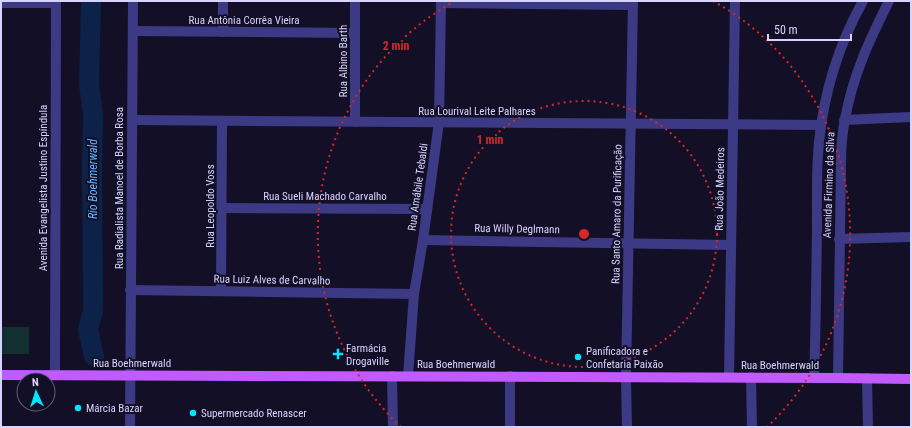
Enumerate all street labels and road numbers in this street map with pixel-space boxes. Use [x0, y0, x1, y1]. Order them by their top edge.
street label: Rua Antônia Corrêa Vieira [188, 14, 300, 27]
street label: Rua Albino Barth [337, 25, 350, 97]
street label: Avenida Evangelista Justino Espíndula [37, 105, 50, 271]
street label: Rua Lourival Leite Palhares [418, 105, 536, 118]
street label: Rua Radialista Manoel de Borba Rosa [113, 107, 126, 269]
street label: Avenida Firmino da Silva [821, 132, 837, 238]
street label: Rua Amábile Tebaldi [405, 142, 431, 232]
street label: Rua Santo Amaro da Purificação [609, 144, 625, 284]
street label: Rua João Medeiros [713, 147, 727, 231]
street label: Rua Leopoldo Voss [204, 164, 217, 248]
street label: Rua Sueli Machado Carvalho [263, 190, 387, 203]
street label: Rua Willy Deglmann [474, 222, 560, 236]
street label: Rua Luiz Alves de Carvalho [214, 272, 331, 288]
street label: Rua Boehmerwald [93, 357, 171, 370]
street label: Rua Boehmerwald [417, 358, 495, 371]
street label: Rua Boehmerwald [741, 359, 819, 372]

